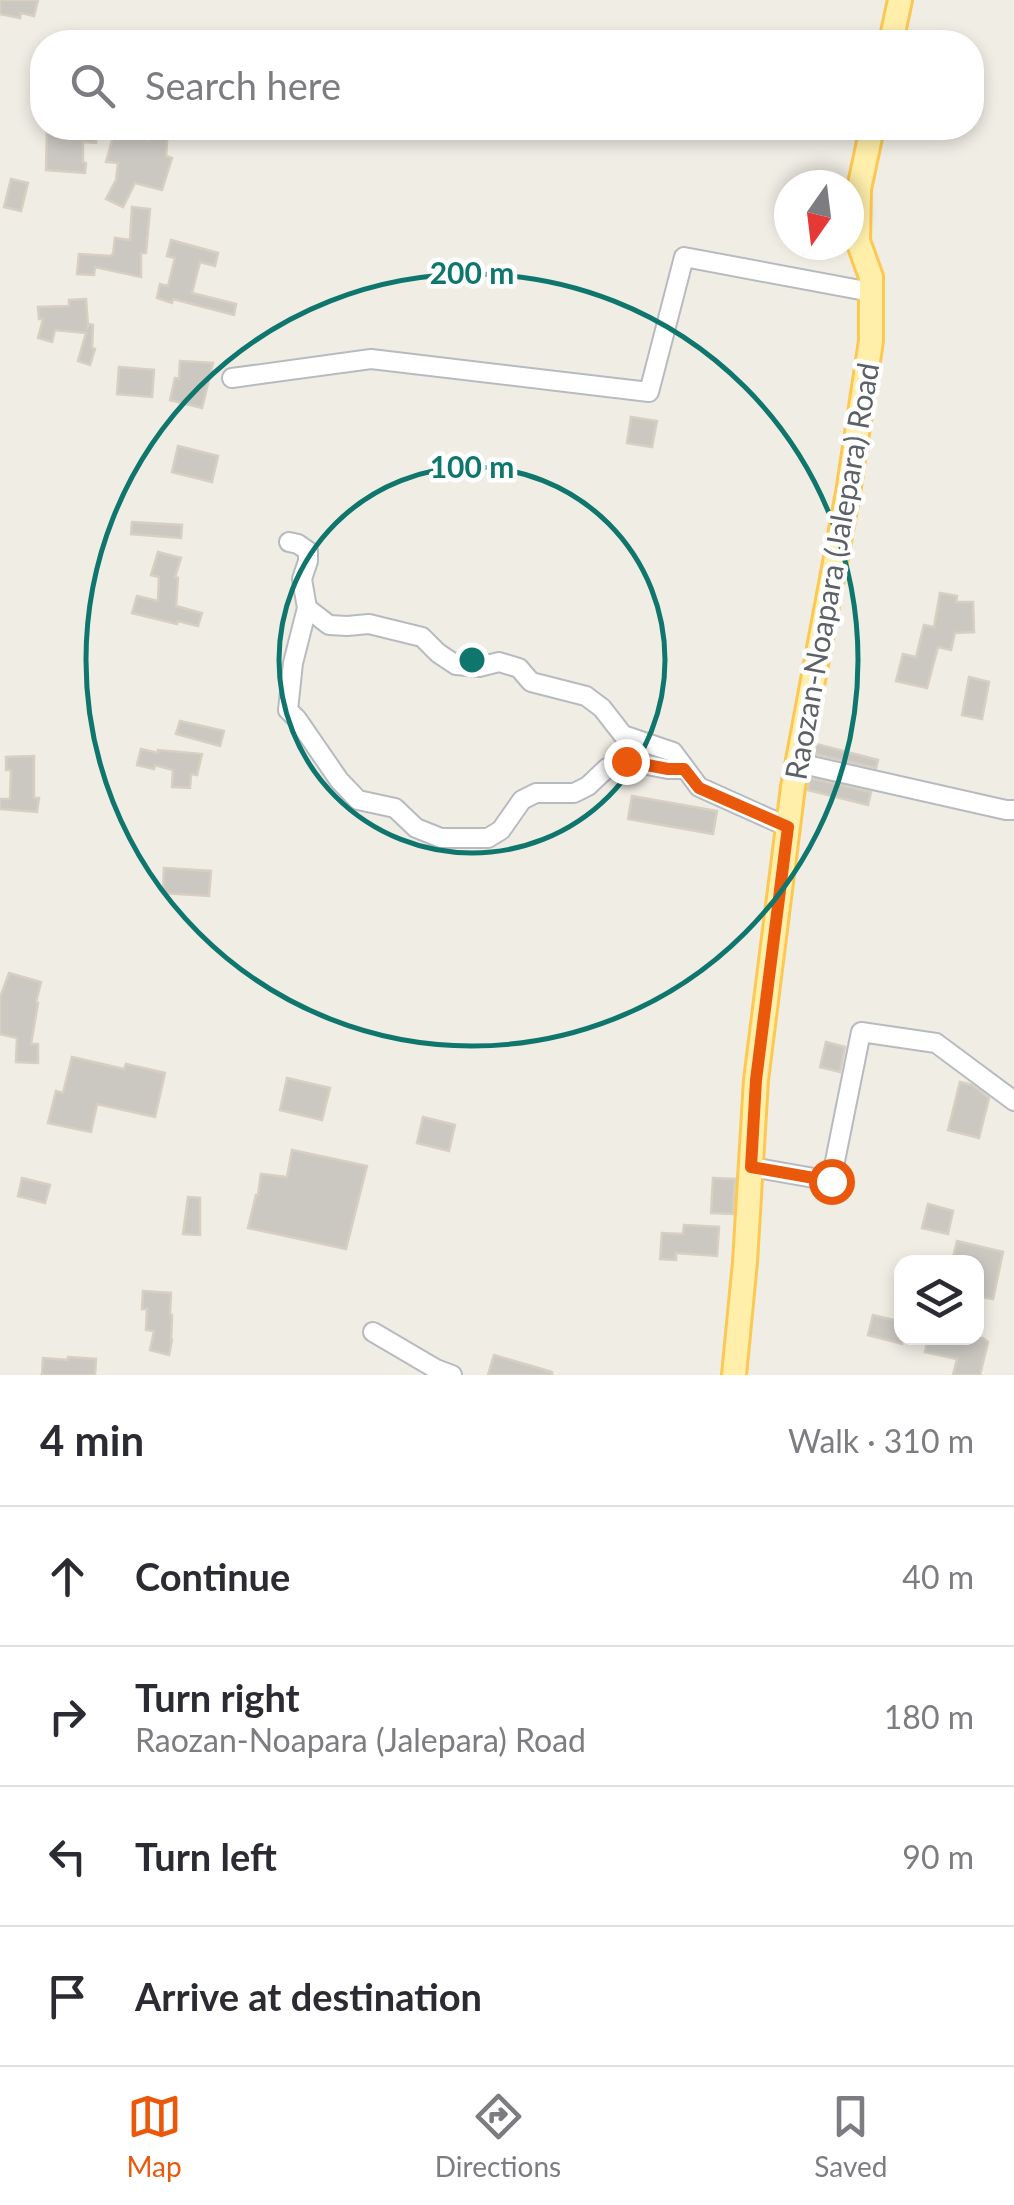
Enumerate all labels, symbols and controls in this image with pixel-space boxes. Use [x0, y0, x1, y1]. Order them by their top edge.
search box [30, 30, 984, 140]
icon: search [65, 58, 120, 113]
text: Search here [145, 62, 341, 108]
north arrow [774, 170, 864, 260]
text: 200 m [430, 254, 514, 290]
street label: Raozan-Noapara (Jalepara) Road [777, 360, 885, 782]
text: 100 m [430, 448, 514, 484]
centre of rings [454, 642, 490, 678]
route end [604, 739, 650, 785]
route start [809, 1159, 855, 1205]
map controls [894, 1255, 984, 1345]
button: layers [894, 1255, 984, 1345]
text: 4 min [40, 1415, 144, 1465]
text: Walk · 310 m [788, 1421, 974, 1460]
icon: ahead [40, 1549, 95, 1604]
text: Continue [135, 1553, 290, 1599]
text: 40 m [902, 1557, 974, 1596]
text: Turn right [135, 1674, 300, 1720]
icon: right [40, 1689, 95, 1744]
text: 180 m [884, 1697, 974, 1736]
text: Raozan-Noapara (Jalepara) Road [135, 1720, 586, 1759]
icon: left [40, 1829, 95, 1884]
text: Turn left [135, 1833, 277, 1879]
text: 90 m [902, 1837, 974, 1876]
icon: arrive [40, 1969, 95, 2024]
text: Arrive at destination [135, 1973, 482, 2019]
tab: Map [127, 2089, 182, 2183]
tab: Directions [435, 2089, 561, 2183]
tab: Saved [814, 2089, 887, 2183]

